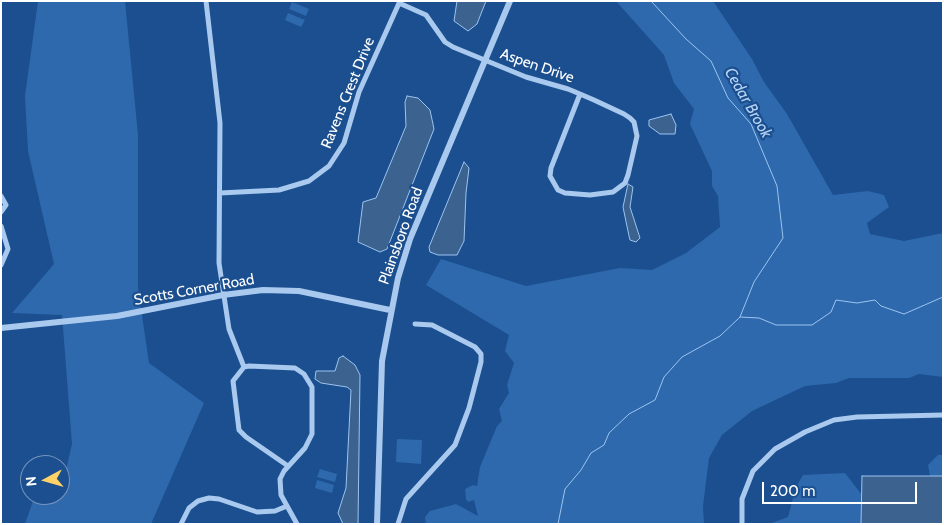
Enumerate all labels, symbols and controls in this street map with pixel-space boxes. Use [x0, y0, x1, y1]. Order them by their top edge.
street label: Ravens Crest Drive [317, 35, 379, 151]
street label: Aspen Drive [498, 45, 576, 87]
water label: Cedar Brook [720, 64, 776, 142]
street label: Plainsboro Road [375, 185, 427, 287]
street label: Scotts Corner Road [132, 271, 256, 309]
north arrow [20, 455, 70, 505]
scale bar [764, 472, 919, 504]
text: N [22, 476, 41, 487]
text: 200 m [770, 482, 815, 500]

